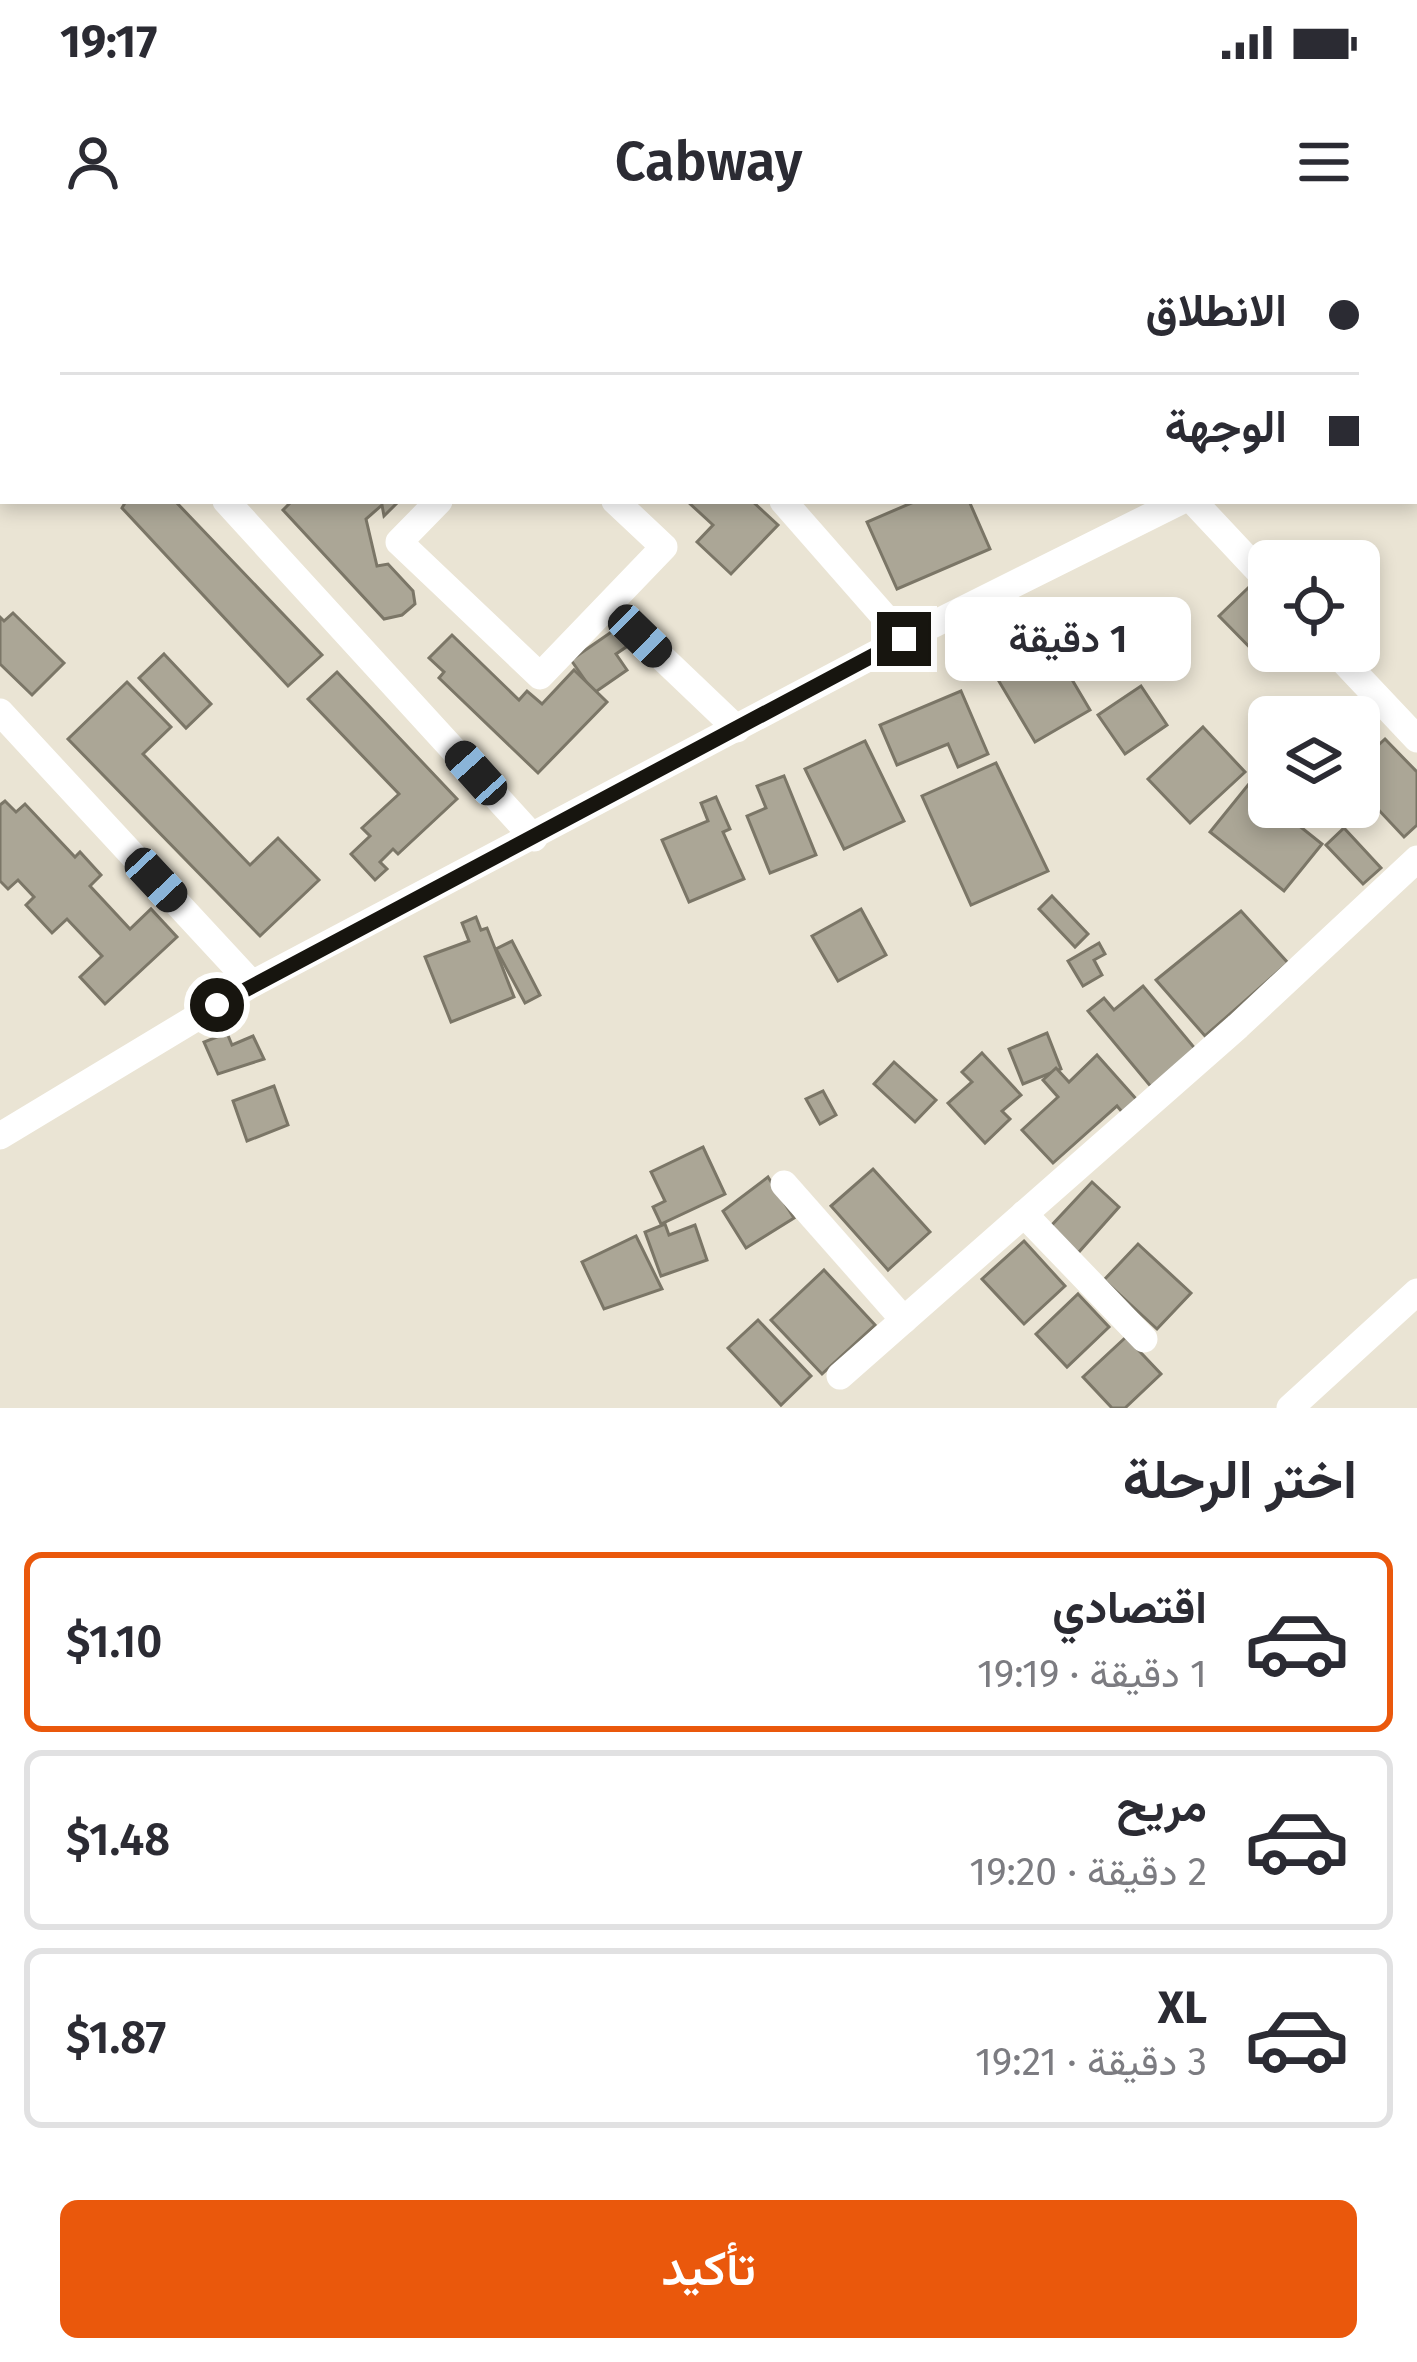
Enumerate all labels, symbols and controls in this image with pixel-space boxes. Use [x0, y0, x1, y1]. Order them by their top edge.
text: 19:17 [60, 15, 157, 69]
icon: person [60, 129, 126, 195]
icon: menu [1291, 129, 1357, 195]
text: Cabway [615, 130, 802, 194]
text: الانطلاق [1146, 284, 1287, 338]
text: الوجهة [1165, 400, 1287, 454]
map controls [1248, 540, 1380, 828]
button: locate [1248, 540, 1380, 672]
callout: 1 دقيقة [946, 597, 1192, 681]
car [602, 598, 678, 674]
route end [877, 612, 931, 666]
text: 1 دقيقة [1009, 616, 1127, 662]
button: layers [1248, 696, 1380, 828]
car [439, 734, 513, 812]
car [118, 841, 194, 919]
route start [190, 978, 244, 1032]
text: اختر الرحلة [1123, 1448, 1357, 1512]
text: اقتصادي [1052, 1581, 1207, 1635]
icon: car [1243, 1588, 1351, 1696]
text: $1.10 [66, 1615, 162, 1669]
text: 1 دقيقة · 19:19 [977, 1651, 1207, 1697]
text: مريح [1116, 1779, 1207, 1833]
icon: car [1243, 1786, 1351, 1894]
text: $1.48 [66, 1813, 170, 1867]
text: 2 دقيقة · 19:20 [969, 1849, 1207, 1895]
text: XL [1158, 1981, 1207, 2035]
icon: car [1243, 1984, 1351, 2092]
text: $1.87 [66, 2011, 166, 2065]
text: 3 دقيقة · 19:21 [975, 2039, 1207, 2085]
button: تأكيد [60, 2200, 1357, 2338]

